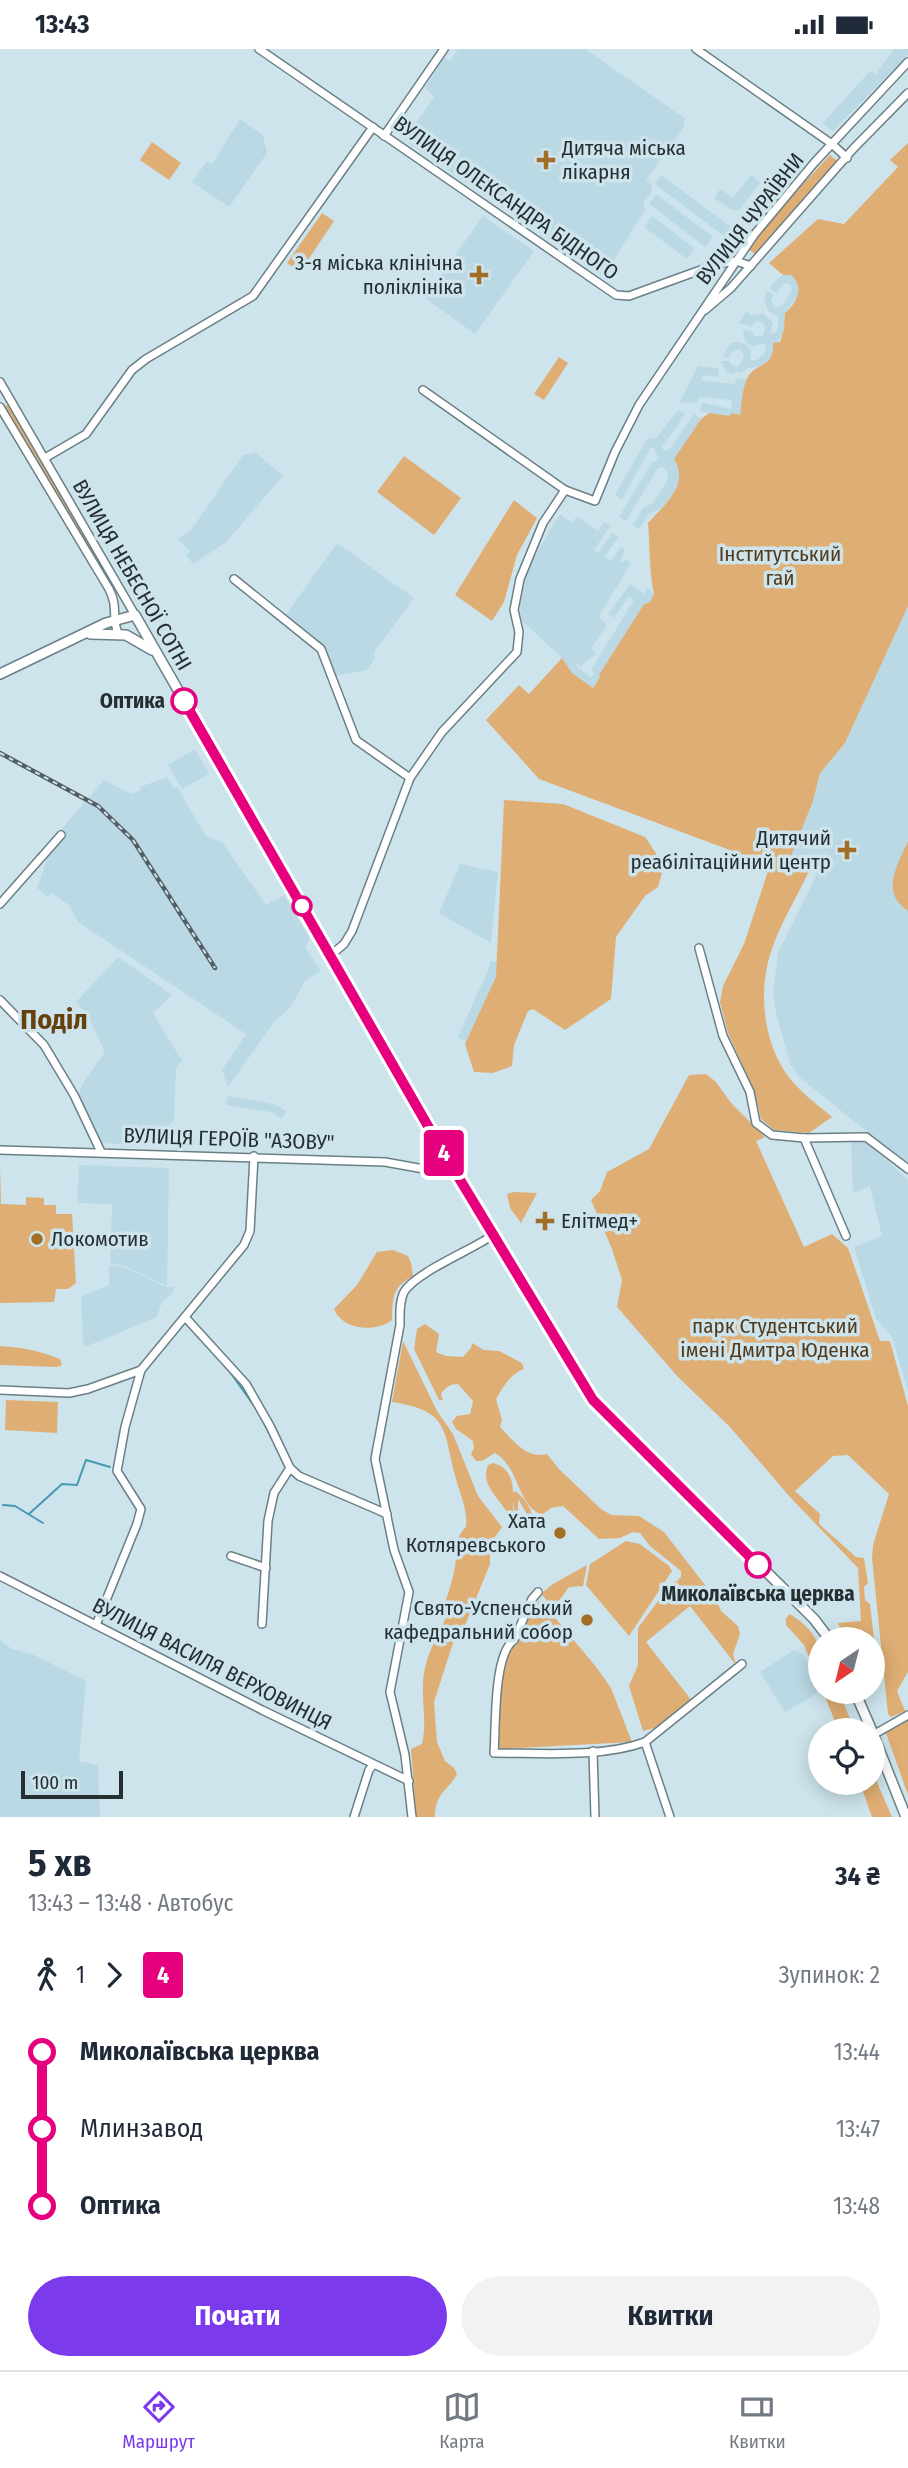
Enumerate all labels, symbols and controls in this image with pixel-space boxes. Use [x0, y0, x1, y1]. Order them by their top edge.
text: 13:43 [35, 9, 90, 40]
street label: ВУЛИЦЯ ОЛЕКСАНДРА БІДНОГО [389, 110, 623, 286]
place label: Дитяча міська лікарня [561, 135, 686, 185]
street label: ВУЛИЦЯ ЧУРАЇВНИ [691, 148, 809, 290]
marker: Дитяча міська лікарня [536, 150, 556, 170]
place label: 3-я міська клінічна поліклініка [295, 250, 463, 300]
marker: 3-я міська клінічна поліклініка [469, 265, 489, 285]
street label: ВУЛИЦЯ НЕБЕСНОЇ СОТНІ [67, 475, 197, 675]
park label: Інститутський гай [719, 541, 841, 591]
place label: Оптика [100, 688, 165, 714]
marker: Оптика [171, 688, 197, 714]
place label: Дитячий реабілітаційний центр [630, 825, 831, 875]
marker: Дитячий реабілітаційний центр [837, 840, 857, 860]
unlabelled marker [292, 896, 312, 916]
district label: Поділ [20, 1003, 88, 1036]
street label: ВУЛИЦЯ ГЕРОЇВ "АЗОВУ" [123, 1122, 335, 1156]
line badge: 4 [421, 1130, 467, 1176]
text: 4 [438, 1139, 450, 1167]
place label: Елітмед+ [561, 1208, 638, 1234]
marker: Елітмед+ [535, 1211, 555, 1231]
place label: Локомотив [51, 1226, 149, 1252]
marker: Локомотив [29, 1231, 45, 1247]
park label: парк Студентський імені Дмитра Юденка [680, 1313, 870, 1363]
place label: Хата Котляревського [406, 1508, 546, 1558]
marker: Хата Котляревського [552, 1525, 568, 1541]
marker: Миколаївська церква [745, 1552, 771, 1578]
place label: Миколаївська церква [661, 1581, 855, 1607]
street label: ВУЛИЦЯ ВАСИЛЯ ВЕРХОВИНЦЯ [88, 1592, 336, 1736]
place label: Свято-Успенський кафедральний собор [384, 1595, 573, 1645]
marker: Свято-Успенський кафедральний собор [579, 1612, 595, 1628]
north arrow [808, 1627, 886, 1705]
map controls [808, 1627, 885, 1795]
button: locate [808, 1718, 885, 1795]
scale bar [21, 1768, 122, 1800]
text: 100 m [32, 1771, 78, 1794]
text: 5 хв [28, 1840, 92, 1886]
text: 34 ₴ [835, 1861, 880, 1892]
text: 13:43 – 13:48 · Автобус [28, 1889, 233, 1917]
icon: walk [28, 1956, 66, 1994]
icon: forward [95, 1956, 133, 1994]
text: 1 [76, 1961, 85, 1989]
text: 4 [157, 1961, 169, 1989]
text: Зупинок: 2 [779, 1961, 880, 1989]
text: Миколаївська церква [80, 2036, 320, 2067]
text: 13:44 [834, 2038, 880, 2066]
text: Млинзавод [80, 2113, 203, 2144]
text: 13:47 [836, 2115, 880, 2143]
text: Оптика [80, 2190, 161, 2221]
text: 13:48 [833, 2192, 880, 2220]
button: Почати [28, 2276, 447, 2356]
button: Квитки [461, 2276, 880, 2356]
tab: Маршрут [122, 2388, 195, 2453]
tab: Карта [439, 2388, 485, 2453]
tab: Квитки [729, 2388, 786, 2453]

